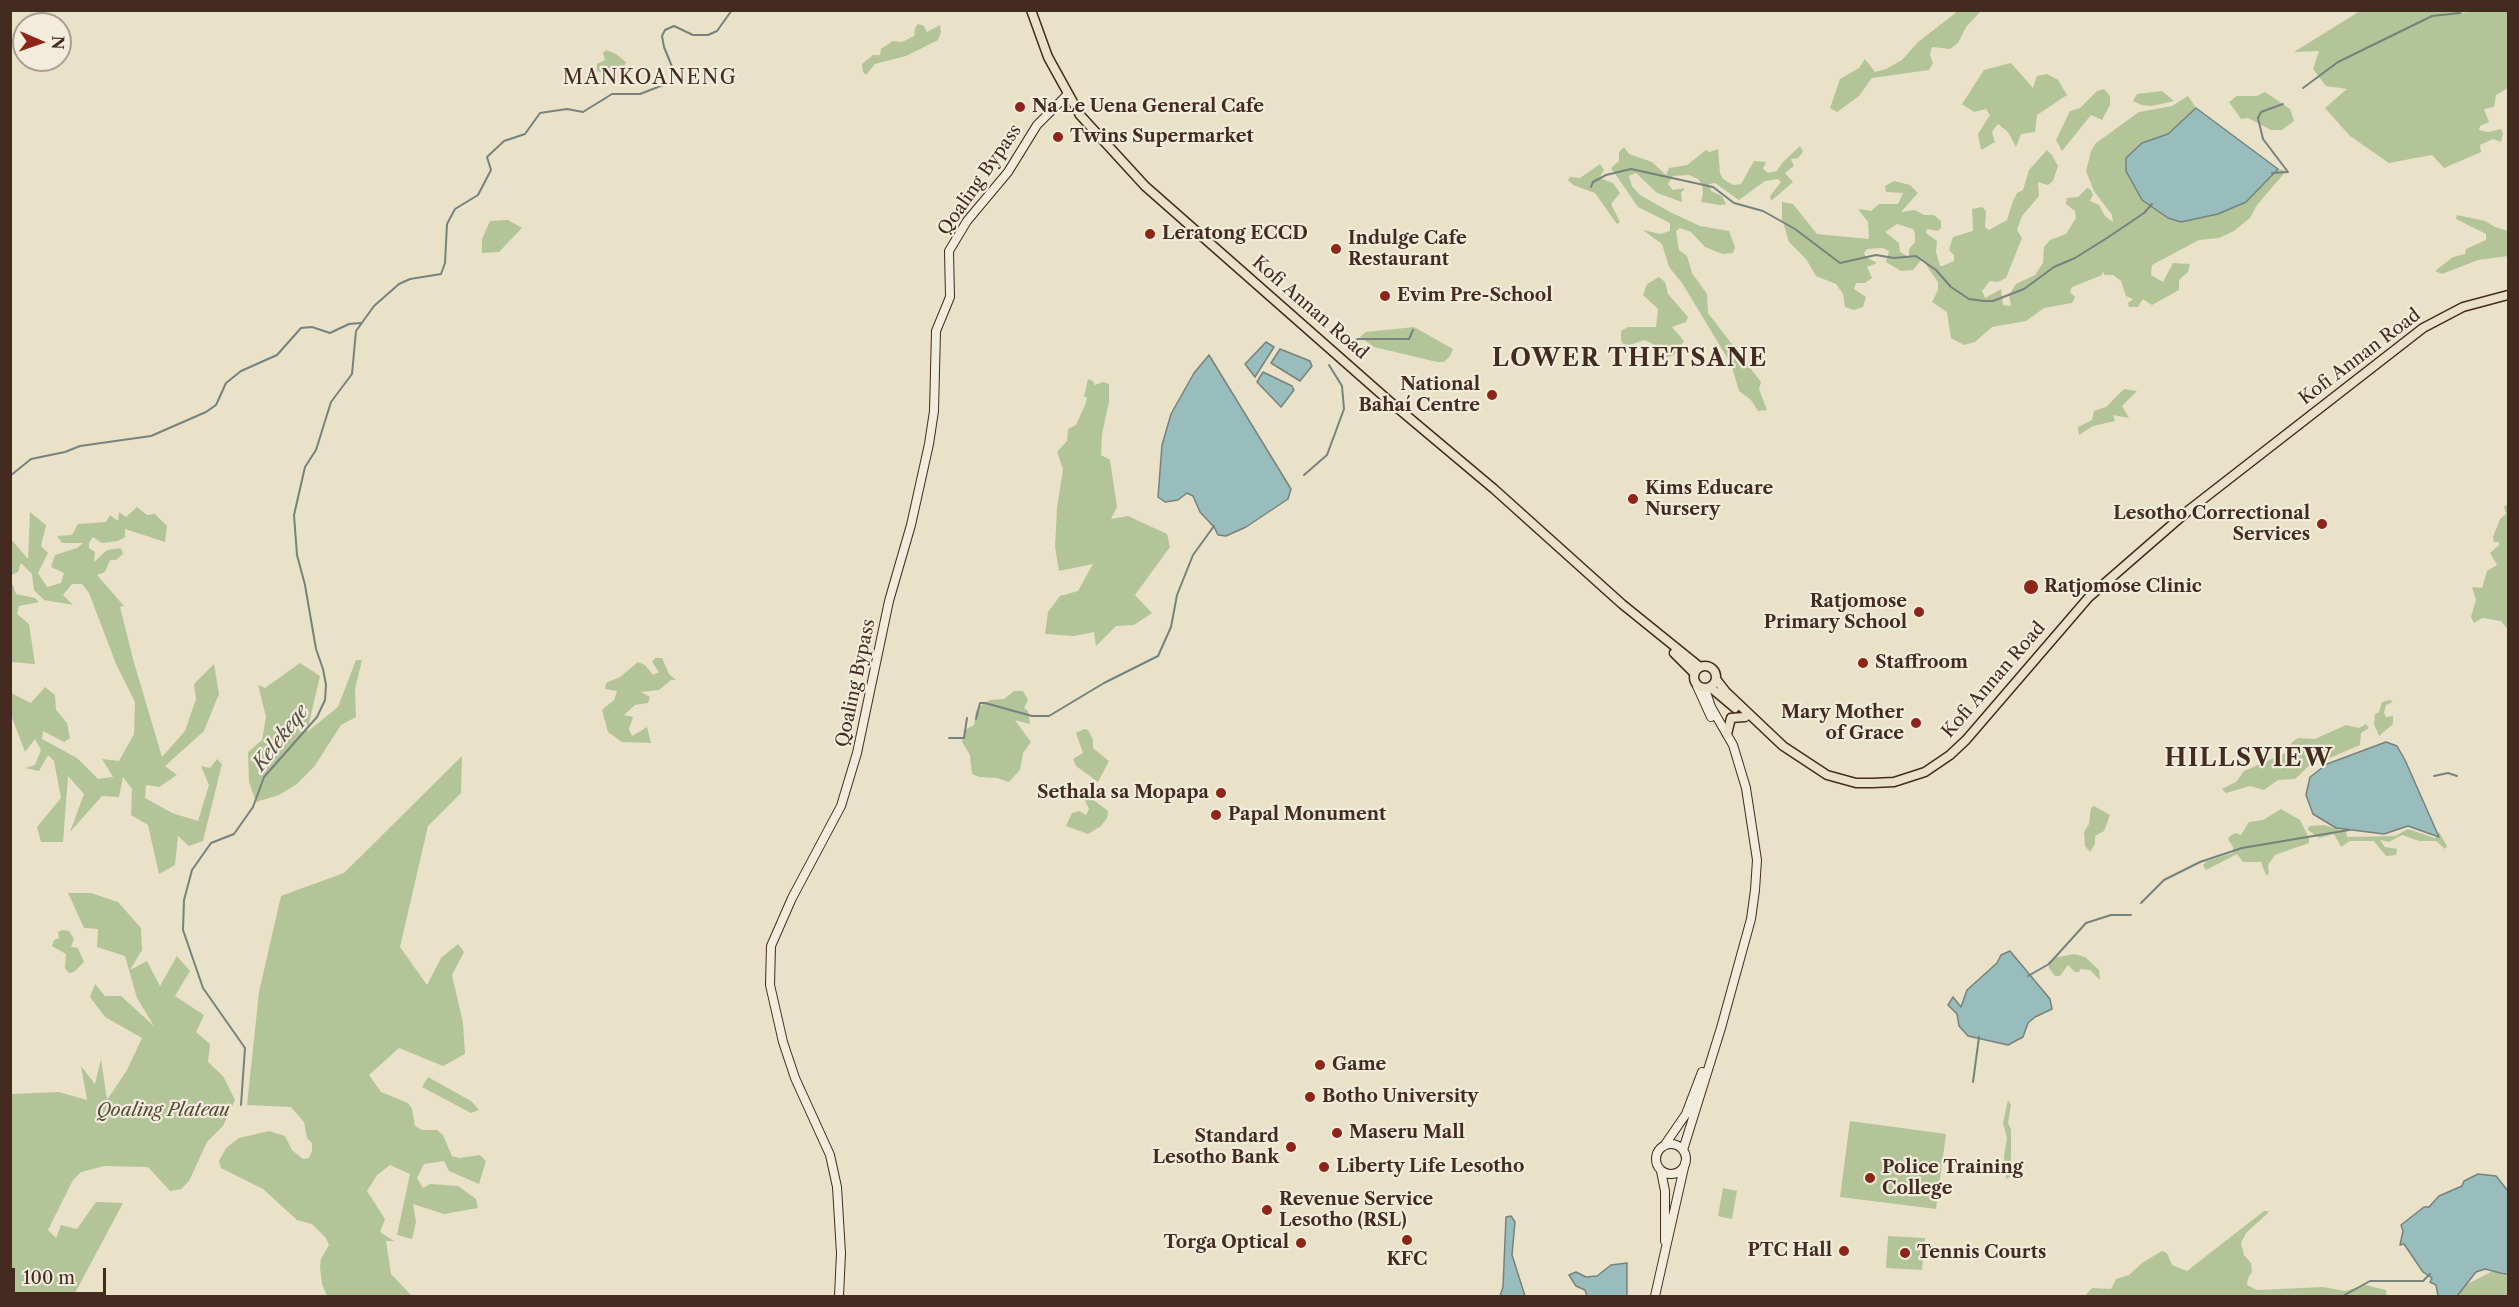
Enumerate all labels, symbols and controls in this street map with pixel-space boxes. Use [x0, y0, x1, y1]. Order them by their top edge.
north arrow [12, 12, 72, 72]
text: N [48, 35, 68, 50]
district label: MANKOANENG [563, 66, 737, 90]
place label: Na Le Uena General Cafe [1032, 96, 1264, 118]
marker: Na Le Uena General Cafe [1013, 100, 1027, 114]
street label: Qoaling Bypass [934, 120, 1026, 240]
place label: Twins Supermarket [1070, 126, 1254, 148]
marker: Twins Supermarket [1051, 130, 1065, 144]
place label: Leratong ECCD [1162, 223, 1308, 245]
marker: Leratong ECCD [1143, 227, 1157, 241]
place label: Indulge Cafe Restaurant [1348, 228, 1467, 270]
marker: Indulge Cafe Restaurant [1329, 242, 1343, 256]
street label: Kofi Annan Road [1248, 252, 1372, 364]
place label: Evim Pre-School [1397, 285, 1553, 307]
marker: Evim Pre-School [1378, 289, 1392, 303]
street label: Kofi Annan Road [2295, 304, 2425, 410]
district label: LOWER THETSANE [1492, 345, 1768, 373]
place label: National Bahaí Centre [1358, 374, 1480, 416]
marker: National Bahaí Centre [1485, 388, 1499, 402]
place label: Kims Educare Nursery [1645, 478, 1773, 520]
marker: Kims Educare Nursery [1626, 492, 1640, 506]
place label: Lesotho Correctional Services [2113, 503, 2310, 546]
marker: Lesotho Correctional Services [2315, 517, 2329, 531]
place label: Ratjomose Clinic [2044, 576, 2202, 598]
marker: Ratjomose Clinic [2022, 578, 2040, 596]
place label: Ratjomose Primary School [1764, 591, 1907, 634]
marker: Ratjomose Primary School [1912, 605, 1926, 619]
street label: Qoaling Bypass [832, 617, 880, 749]
street label: Kofi Annan Road [1938, 618, 2050, 742]
place label: Staffroom [1875, 652, 1968, 674]
marker: Staffroom [1856, 656, 1870, 670]
water label: Kelekeqe [248, 700, 314, 776]
place label: Mary Mother of Grace [1781, 702, 1904, 744]
marker: Mary Mother of Grace [1909, 716, 1923, 730]
district label: HILLSVIEW [2165, 745, 2333, 773]
place label: Sethala sa Mopapa [1037, 782, 1209, 804]
marker: Sethala sa Mopapa [1214, 786, 1228, 800]
place label: Papal Monument [1228, 804, 1386, 826]
marker: Papal Monument [1209, 808, 1223, 822]
place label: Game [1332, 1054, 1386, 1076]
marker: Game [1313, 1058, 1327, 1072]
place label: Botho University [1322, 1086, 1478, 1108]
marker: Botho University [1303, 1090, 1317, 1104]
park label: Qoaling Plateau [96, 1100, 230, 1122]
place label: Maseru Mall [1349, 1122, 1465, 1144]
place label: Standard Lesotho Bank [1152, 1126, 1279, 1168]
marker: Maseru Mall [1330, 1126, 1344, 1140]
marker: Standard Lesotho Bank [1284, 1140, 1298, 1154]
place label: Liberty Life Lesotho [1336, 1156, 1524, 1178]
place label: Police Training College [1882, 1157, 2023, 1200]
marker: Liberty Life Lesotho [1317, 1160, 1331, 1174]
marker: Police Training College [1863, 1171, 1877, 1185]
place label: Revenue Service Lesotho (RSL) [1279, 1189, 1433, 1232]
marker: Revenue Service Lesotho (RSL) [1260, 1203, 1274, 1217]
place label: Torga Optical [1163, 1232, 1289, 1254]
marker: KFC [1400, 1233, 1414, 1247]
marker: Torga Optical [1294, 1236, 1308, 1250]
place label: PTC Hall [1747, 1240, 1832, 1262]
place label: Tennis Courts [1917, 1242, 2046, 1264]
marker: PTC Hall [1837, 1244, 1851, 1258]
marker: Tennis Courts [1898, 1246, 1912, 1260]
place label: KFC [1386, 1249, 1428, 1271]
scale bar [15, 1256, 110, 1294]
text: 100 m [23, 1267, 75, 1289]

